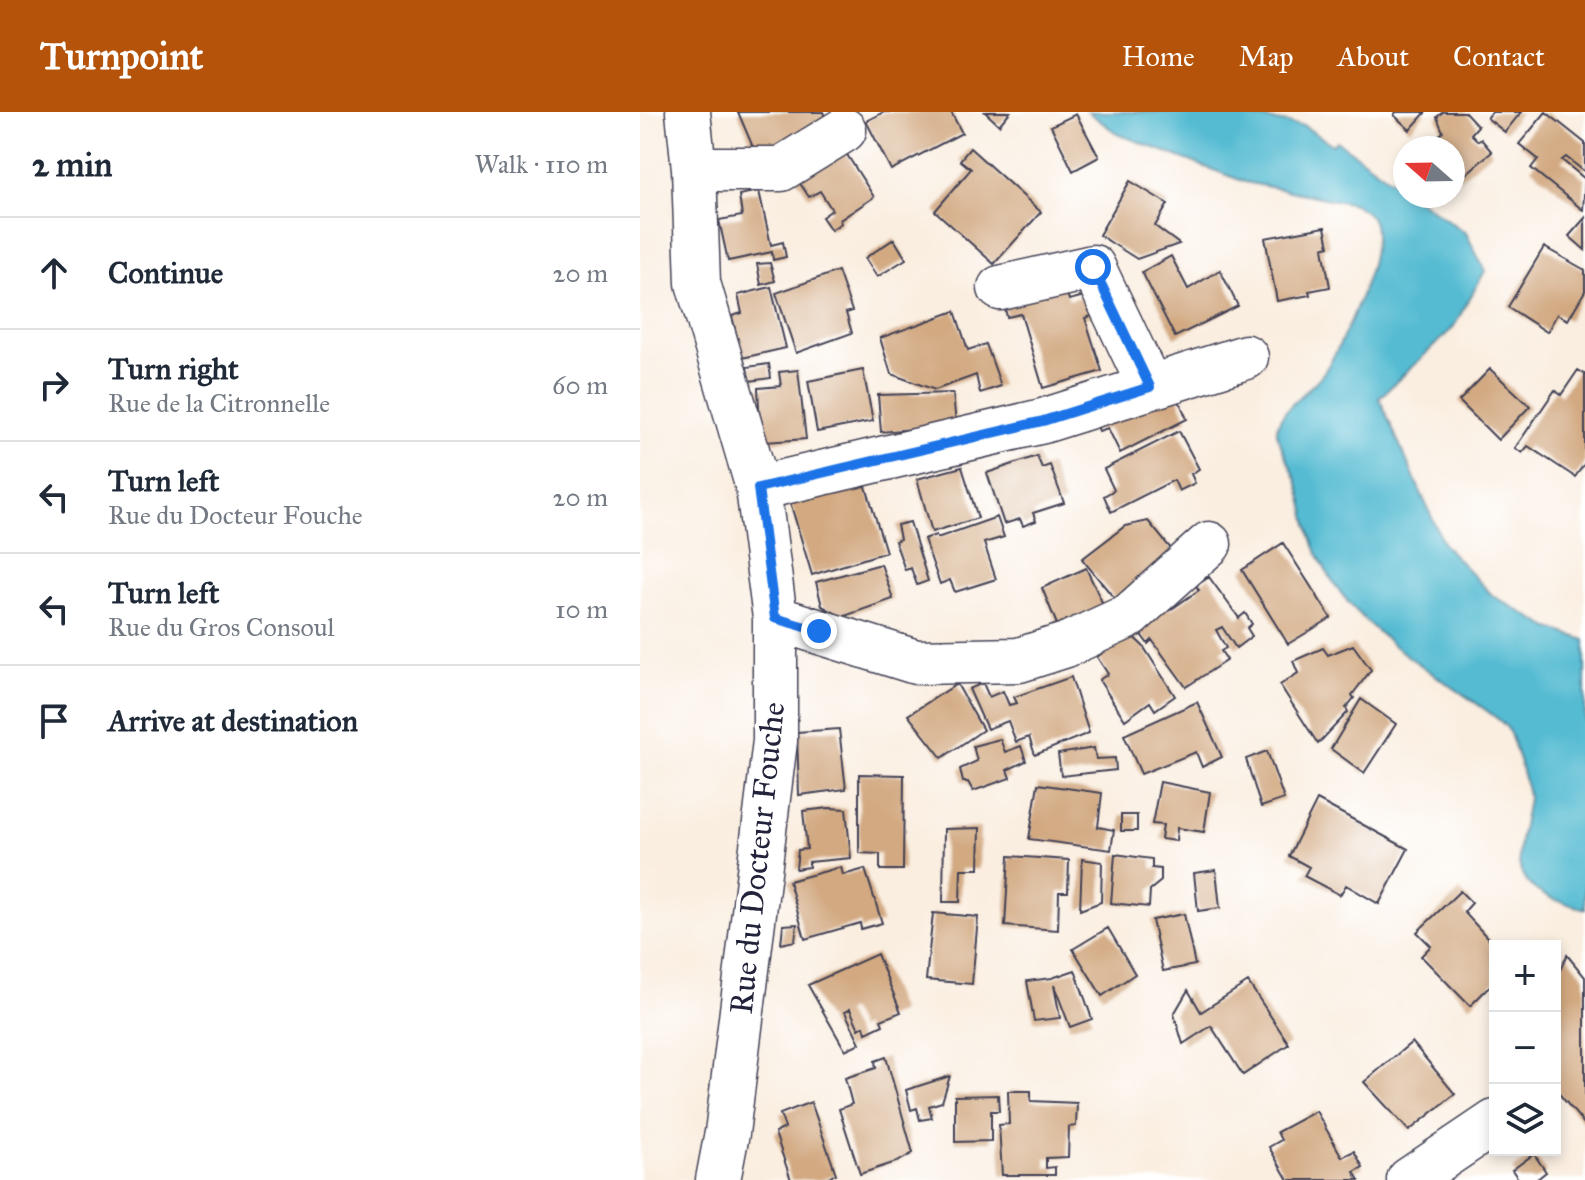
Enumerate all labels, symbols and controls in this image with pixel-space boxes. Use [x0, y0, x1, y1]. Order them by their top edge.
text: Turnpoint [40, 33, 203, 79]
text: Home [1122, 39, 1195, 74]
text: Map [1239, 39, 1293, 74]
text: About [1337, 39, 1409, 74]
text: Contact [1453, 39, 1545, 74]
north arrow [1393, 136, 1465, 208]
text: 2 min [32, 144, 112, 185]
text: Walk · 110 m [475, 148, 608, 180]
route start [1075, 249, 1111, 285]
icon: ahead [32, 251, 76, 295]
text: Continue [108, 255, 223, 291]
text: 20 m [553, 257, 608, 289]
text: Turn right [108, 351, 239, 387]
icon: right [32, 363, 76, 407]
text: 60 m [552, 369, 608, 401]
text: Rue de la Citronnelle [108, 387, 330, 419]
text: Turn left [108, 463, 219, 499]
icon: left [32, 475, 76, 519]
text: 20 m [553, 481, 608, 513]
text: Rue du Docteur Fouche [108, 499, 363, 531]
text: Turn left [108, 575, 219, 611]
icon: left [32, 587, 76, 631]
text: 10 m [555, 593, 608, 625]
text: Rue du Gros Consoul [108, 611, 335, 643]
route end [801, 613, 837, 649]
icon: arrive [32, 699, 76, 743]
street label: Rue du Docteur Fouche [722, 700, 793, 1016]
text: Arrive at destination [108, 703, 358, 739]
map controls [1489, 940, 1561, 1156]
button: + [1489, 940, 1561, 1012]
button: − [1489, 1012, 1561, 1084]
button: layers [1489, 1084, 1561, 1156]

